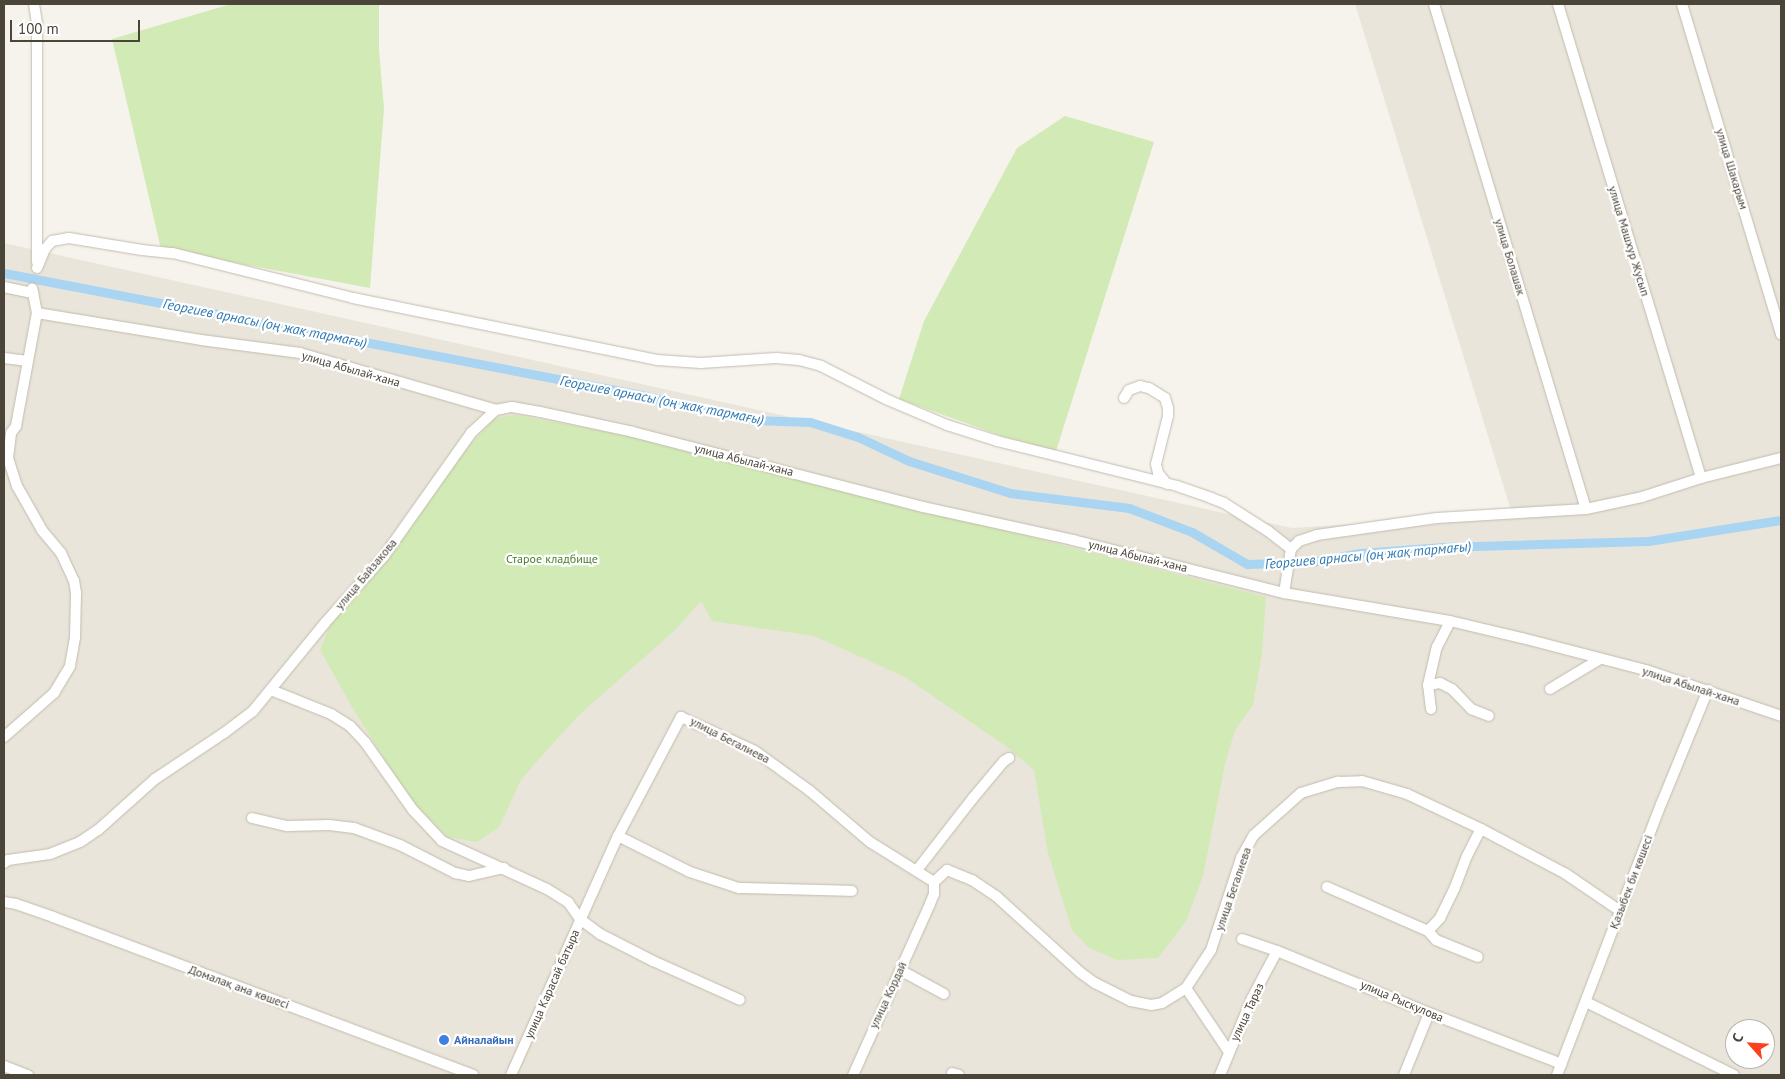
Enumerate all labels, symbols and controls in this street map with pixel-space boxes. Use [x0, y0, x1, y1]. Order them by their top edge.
scale bar [12, 10, 142, 42]
text: 100 m [18, 19, 59, 38]
street label: улица Шакарым [1713, 127, 1751, 211]
street label: улица Машхур Жусып [1605, 184, 1653, 298]
street label: улица Болашак [1492, 217, 1528, 297]
water label: Георгиев арнасы (оң жақ тармағы) [161, 295, 369, 351]
street label: улица Абылай-хана [300, 348, 402, 390]
water label: Георгиев арнасы (оң жақ тармағы) [558, 372, 766, 428]
street label: улица Абылай-хана [693, 441, 795, 479]
street label: улица Байзакова [332, 536, 400, 612]
street label: улица Абылай-хана [1087, 537, 1189, 575]
water label: Георгиев арнасы (оң жақ тармағы) [1264, 538, 1472, 572]
park label: Старое кладбище [506, 552, 598, 566]
street label: улица Абылай-хана [1640, 663, 1742, 709]
street label: улица Бегалиева [688, 714, 772, 766]
street label: Қазыбек би көшесі [1606, 833, 1656, 931]
street label: улица Бегалиева [1212, 845, 1254, 933]
street label: улица Карасай батыра [521, 927, 583, 1041]
street label: улица Кордай [866, 959, 910, 1031]
street label: Домалақ ана көшесі [187, 962, 291, 1012]
street label: улица Рыскулова [1358, 977, 1446, 1025]
street label: улица Тараз [1227, 981, 1267, 1043]
north arrow [1725, 1019, 1775, 1069]
text: С [1728, 1030, 1747, 1045]
place label: Айналайын [454, 1033, 514, 1047]
marker: Айналайын [438, 1034, 450, 1046]

